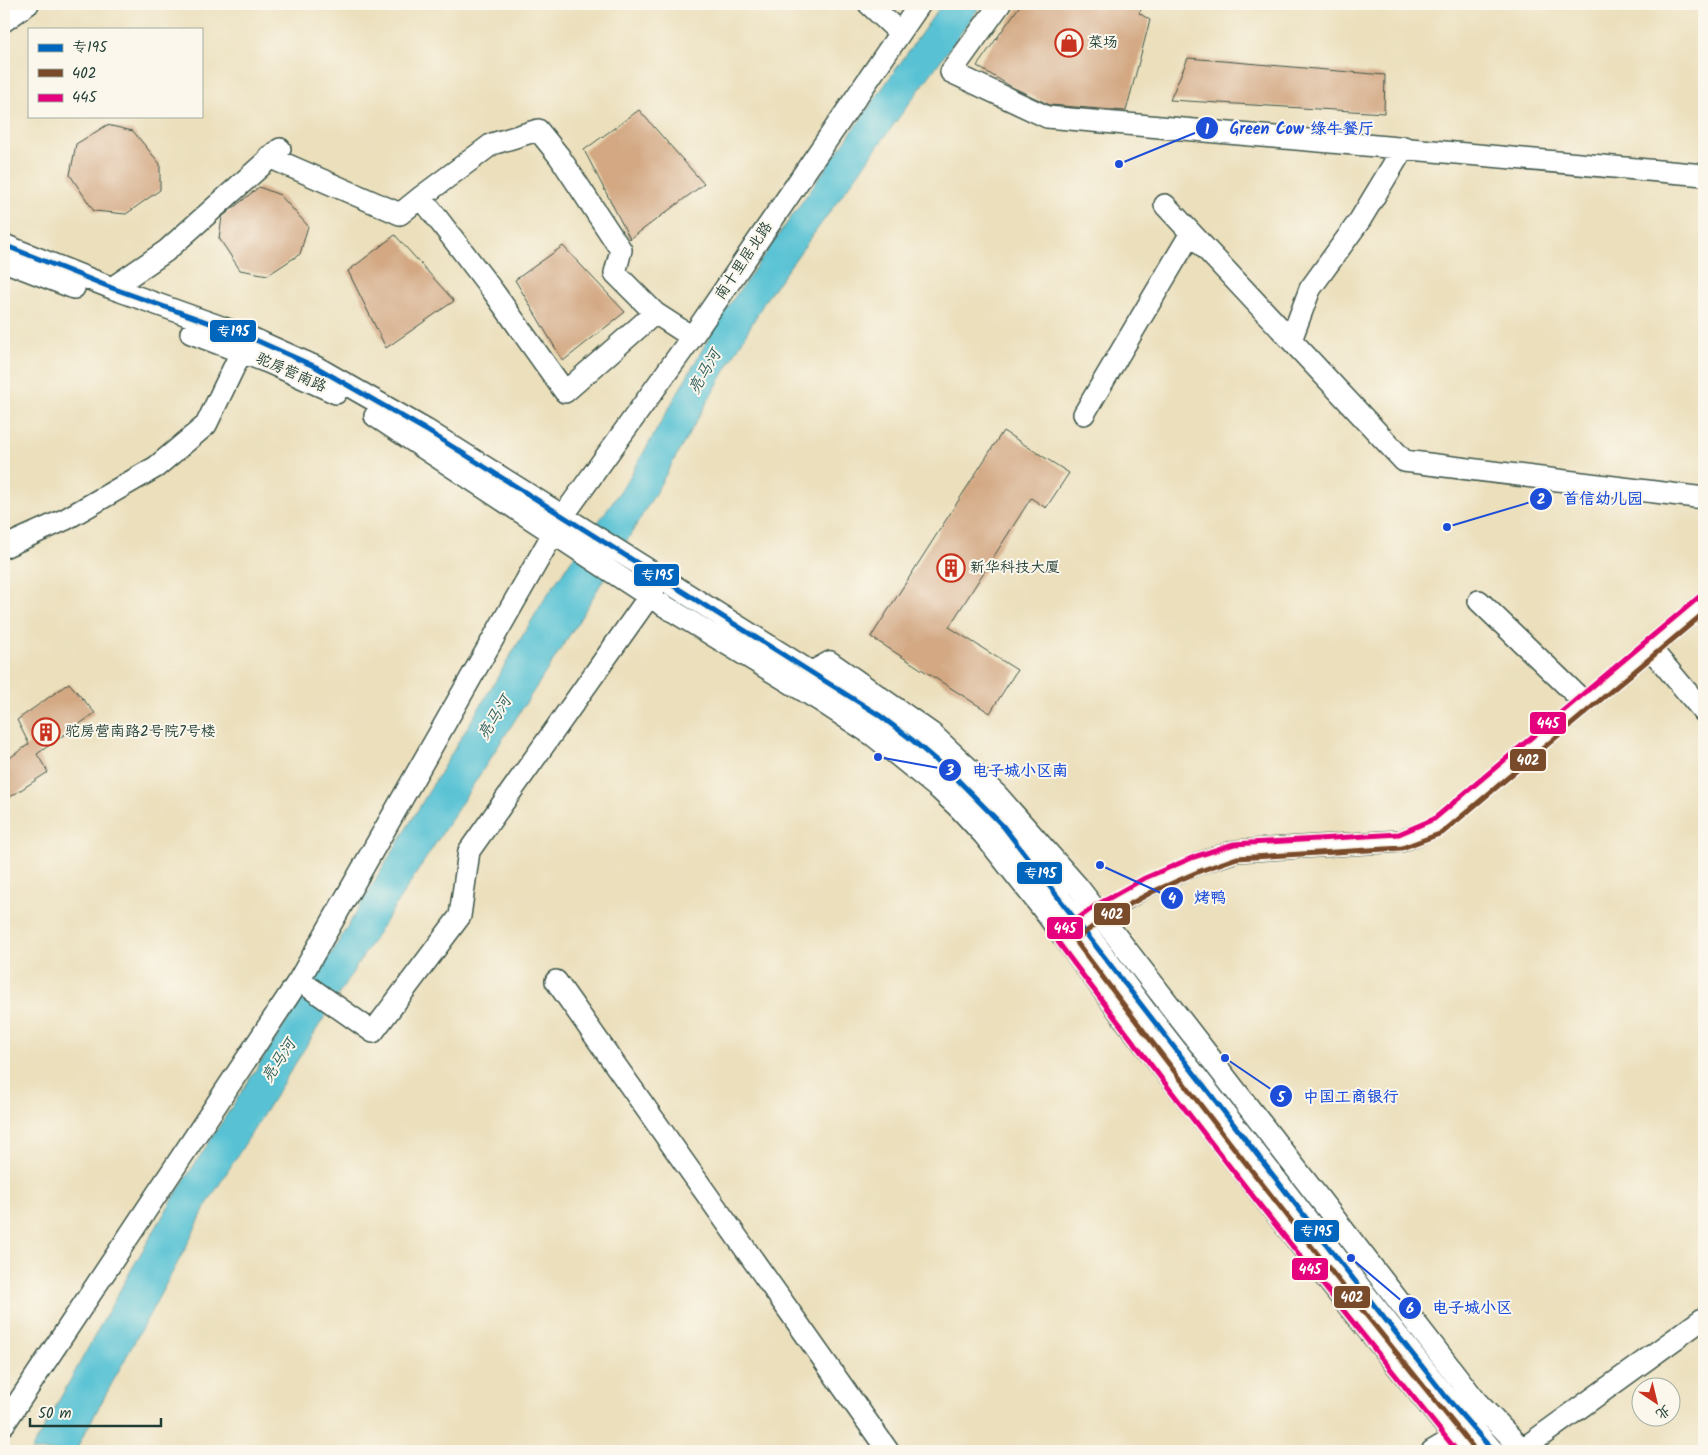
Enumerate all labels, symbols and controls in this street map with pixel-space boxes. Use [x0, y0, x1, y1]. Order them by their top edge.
legend [28, 28, 202, 118]
shop icon: 菜场 [1054, 28, 1084, 58]
place label: 菜场 [1088, 31, 1118, 55]
text: 专195 [72, 36, 108, 60]
text: 402 [72, 62, 96, 86]
text: 445 [72, 86, 98, 110]
callout: Green Cow 绿牛餐厅 [1195, 113, 1384, 144]
text: Green Cow 绿牛餐厅 [1230, 117, 1374, 142]
text: 1 [1205, 118, 1210, 142]
street label: 南十里居北路 [709, 217, 779, 305]
line badge: 专195 [209, 319, 257, 343]
text: 专195 [217, 321, 251, 343]
water label: 亮马河 [682, 342, 729, 399]
street label: 驼房营南路 [252, 347, 330, 399]
callout: 首信幼儿园 [1528, 483, 1653, 514]
text: 首信幼儿园 [1563, 487, 1643, 512]
text: 2 [1537, 488, 1546, 512]
building icon: 新华科技大厦 [936, 553, 966, 583]
place label: 新华科技大厦 [970, 556, 1060, 580]
line badge: 专195 [633, 563, 680, 587]
text: 专195 [641, 565, 675, 587]
water label: 亮马河 [472, 688, 520, 745]
line badge: 445 [1529, 711, 1567, 735]
text: 445 [1537, 713, 1561, 735]
building icon: 驼房营南路2号院7号楼 [31, 717, 61, 747]
place label: 驼房营南路2号院7号楼 [65, 720, 216, 744]
line badge: 402 [1509, 748, 1547, 772]
text: 402 [1517, 750, 1539, 772]
callout: 电子城小区南 [937, 755, 1078, 786]
text: 3 [945, 759, 954, 783]
text: 电子城小区南 [972, 759, 1068, 784]
line badge: 专195 [1016, 861, 1063, 885]
text: 专195 [1024, 863, 1058, 885]
callout: 烤鸭 [1159, 882, 1236, 913]
text: 烤鸭 [1194, 886, 1226, 911]
text: 4 [1168, 887, 1176, 911]
line badge: 402 [1093, 902, 1131, 926]
text: 402 [1101, 904, 1123, 926]
line badge: 445 [1046, 916, 1084, 940]
text: 445 [1054, 918, 1078, 940]
water label: 亮马河 [255, 1032, 304, 1088]
callout: 中国工商银行 [1268, 1081, 1409, 1112]
text: 中国工商银行 [1303, 1085, 1399, 1110]
text: 5 [1276, 1086, 1286, 1110]
line badge: 专195 [1293, 1219, 1340, 1243]
text: 专195 [1300, 1221, 1334, 1243]
line badge: 445 [1291, 1257, 1329, 1281]
text: 445 [1299, 1259, 1323, 1281]
line badge: 402 [1333, 1285, 1371, 1309]
text: 402 [1341, 1287, 1363, 1309]
callout: 电子城小区 [1397, 1292, 1522, 1323]
text: 电子城小区 [1432, 1296, 1512, 1321]
text: 6 [1406, 1297, 1414, 1321]
north arrow [1630, 1378, 1680, 1428]
scale bar [30, 1395, 161, 1427]
text: 北 [1651, 1399, 1675, 1425]
text: 50 m [38, 1402, 72, 1426]

